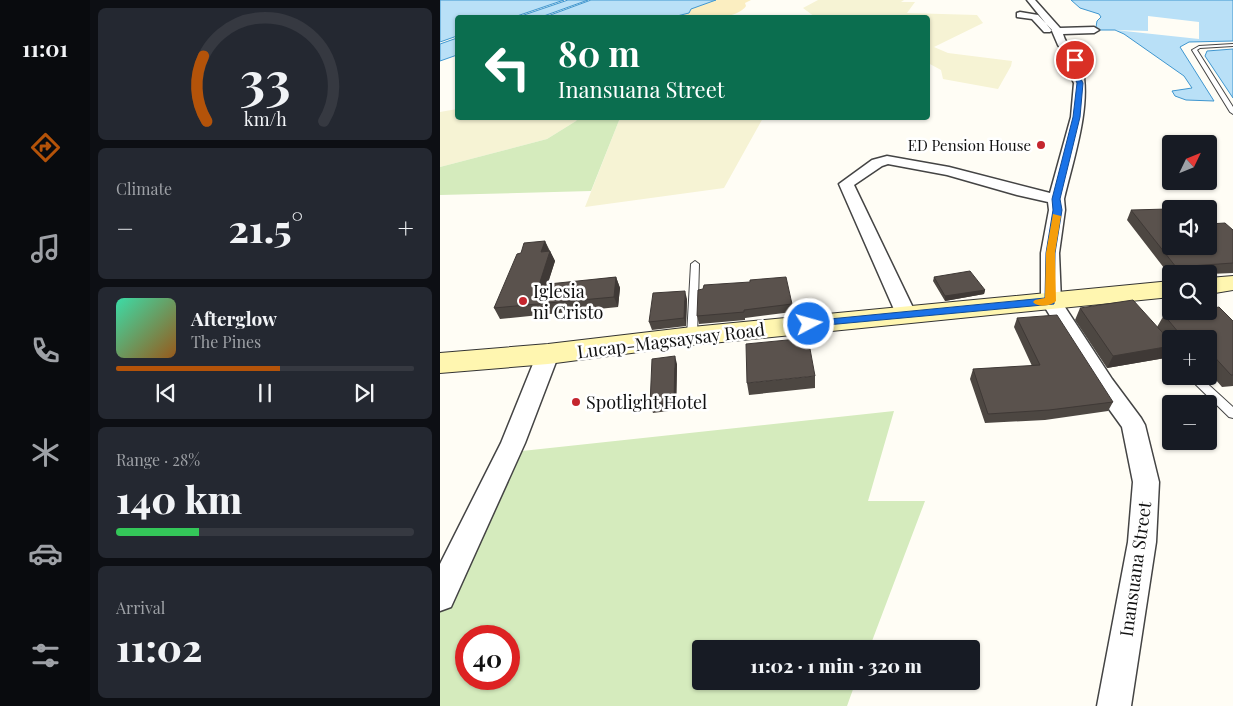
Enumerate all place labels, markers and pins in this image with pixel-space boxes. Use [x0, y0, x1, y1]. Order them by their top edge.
pin [1054, 39, 1096, 81]
place label: ED Pension House [908, 135, 1031, 155]
marker: ED Pension House [1035, 139, 1047, 151]
place label: Iglesia ni Cristo [533, 279, 604, 324]
marker: Iglesia ni Cristo [517, 295, 529, 307]
place label: Spotlight Hotel [586, 390, 707, 414]
marker: Spotlight Hotel [570, 396, 582, 408]

